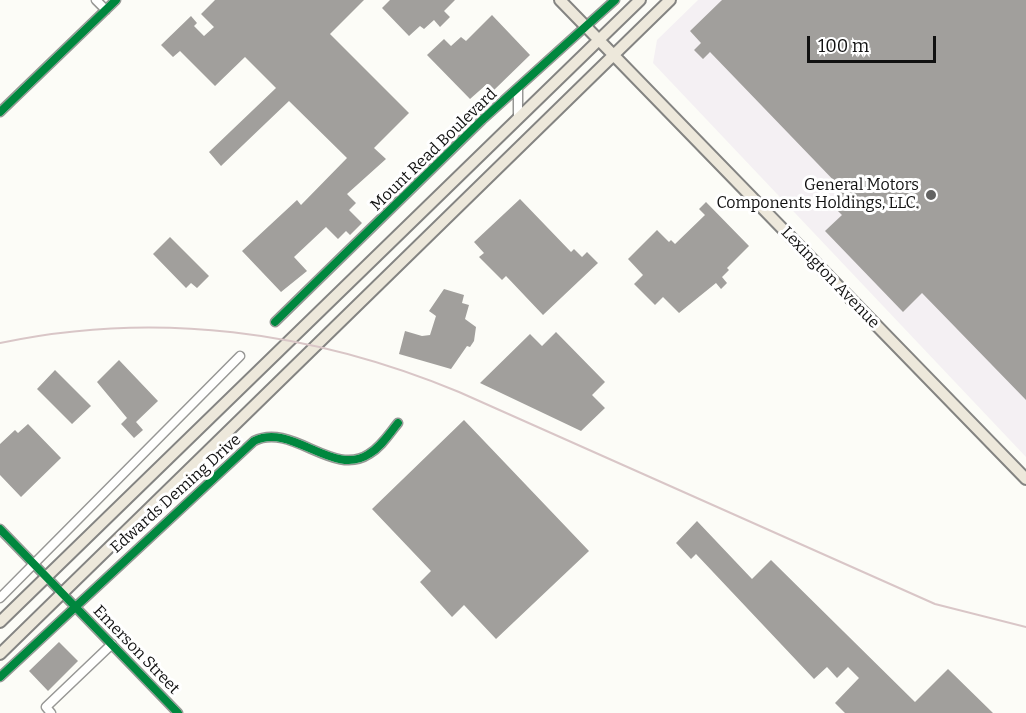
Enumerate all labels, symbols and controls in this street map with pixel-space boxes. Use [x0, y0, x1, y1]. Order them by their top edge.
scale bar [810, 24, 939, 62]
text: 100 m [818, 35, 869, 57]
street label: Mount Read Boulevard [367, 85, 501, 215]
place label: General Motors Components Holdings, LLC. [716, 176, 919, 214]
marker: General Motors Components Holdings, LLC. [924, 188, 938, 202]
street label: Lexington Avenue [777, 223, 883, 333]
street label: Edwards Deming Drive [107, 430, 245, 558]
street label: Emerson Street [89, 602, 183, 698]

